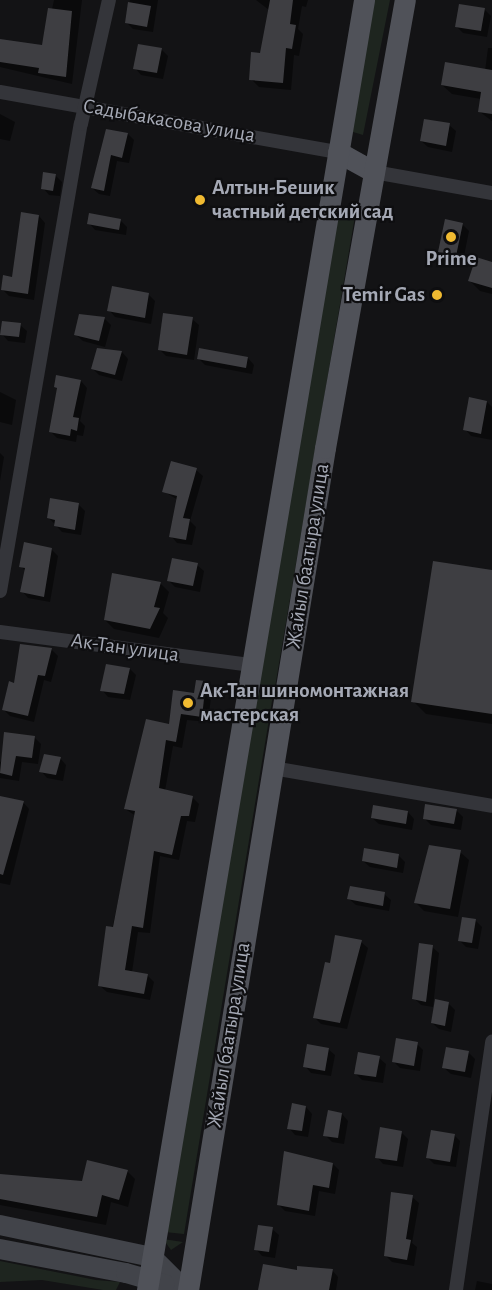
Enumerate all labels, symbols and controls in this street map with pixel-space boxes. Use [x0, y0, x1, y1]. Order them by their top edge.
street label: Садыбакасова улица [81, 93, 257, 149]
place label: Алтын-Бешик частный детский сад [212, 175, 393, 225]
marker: Алтын-Бешик частный детский сад [193, 193, 207, 207]
marker: Prime [444, 230, 458, 244]
place label: Prime [425, 246, 477, 272]
place label: Temir Gas [342, 282, 425, 308]
marker: Temir Gas [430, 288, 444, 302]
street label: Жайыл баатыра улица [281, 462, 335, 650]
street label: Ак-Тан улица [69, 628, 181, 668]
place label: Ак-Тан шиномонтажная мастерская [200, 678, 409, 728]
marker: Ак-Тан шиномонтажная мастерская [181, 696, 195, 710]
street label: Жайыл баатыра улица [202, 941, 256, 1129]

